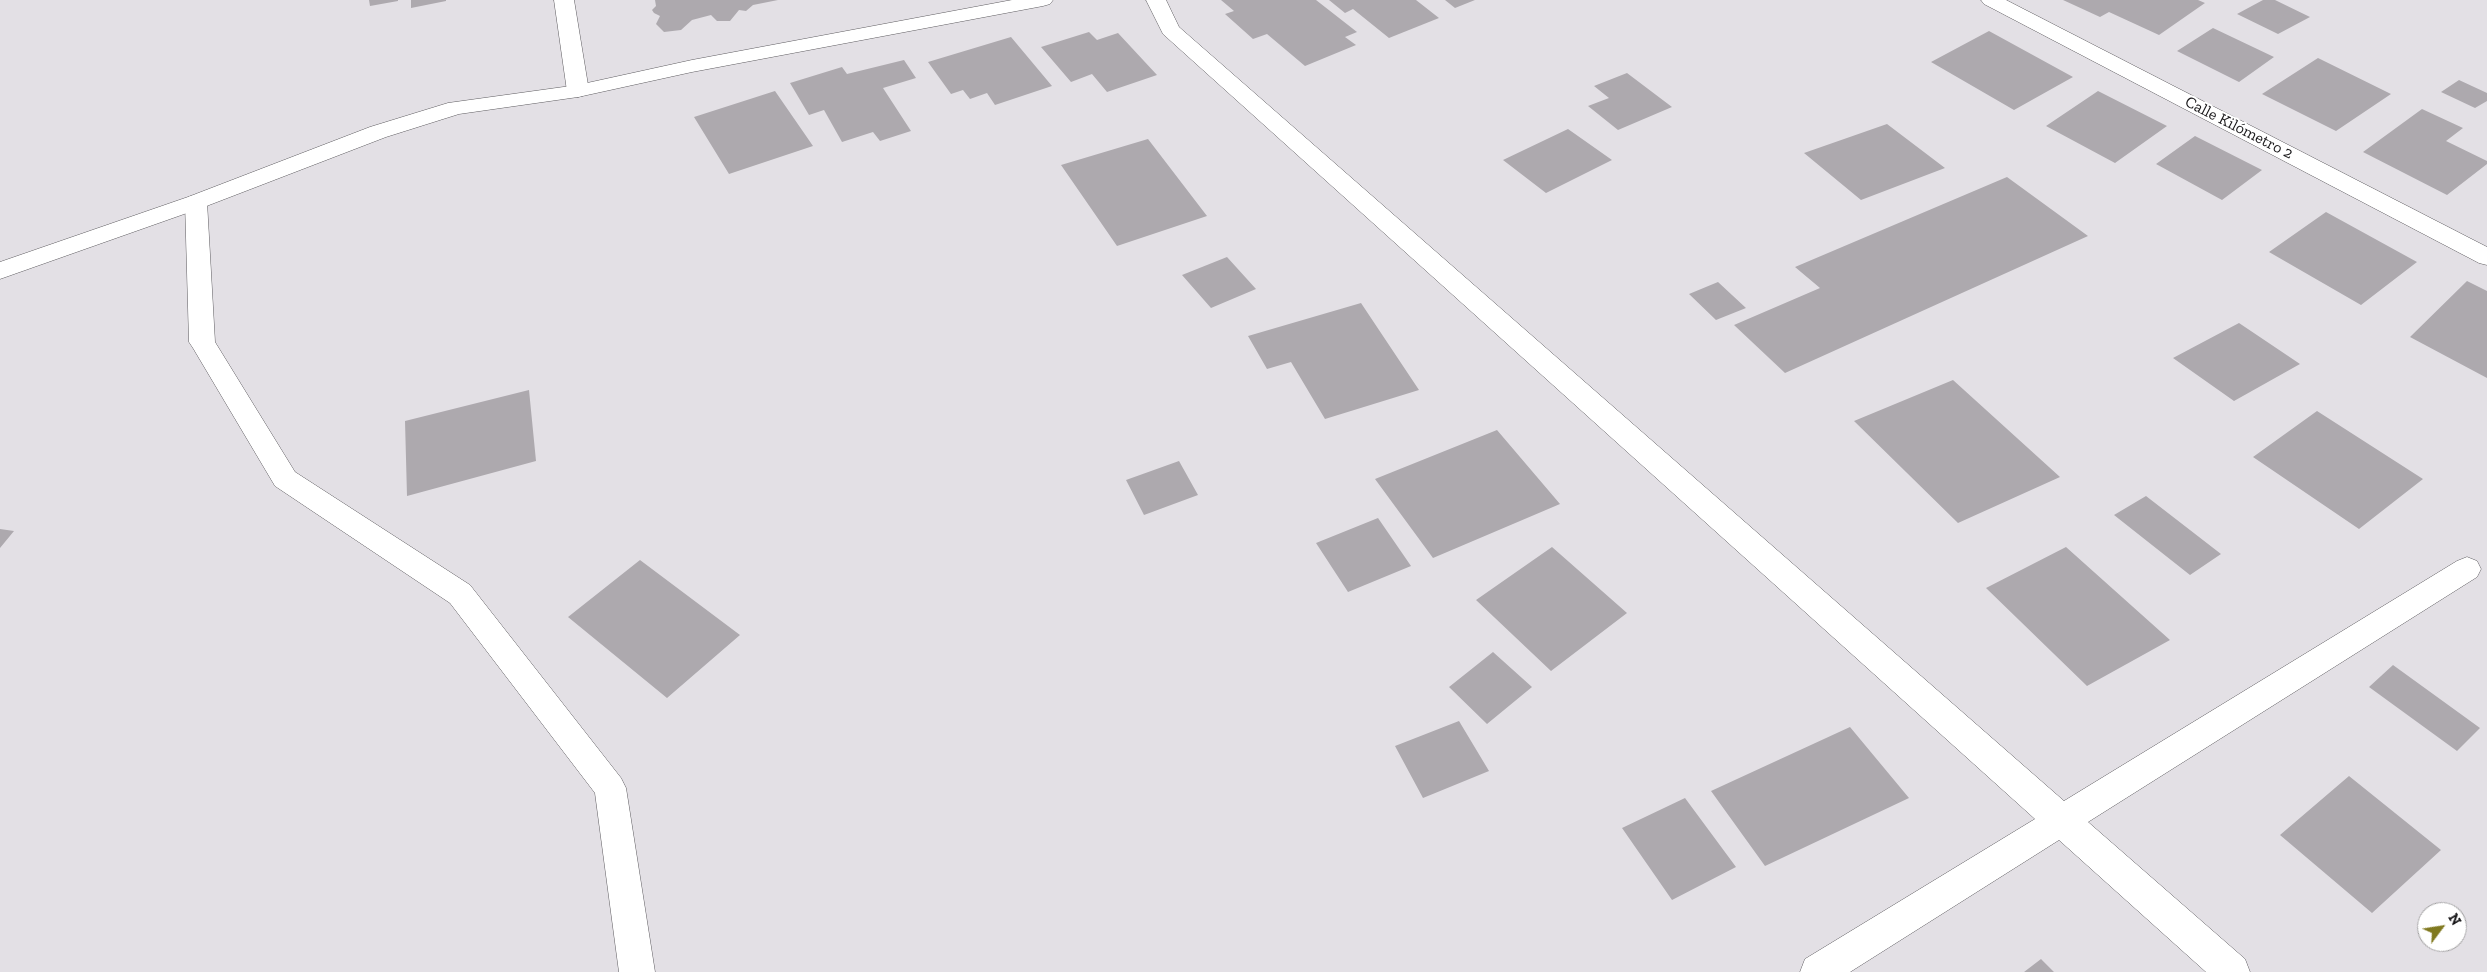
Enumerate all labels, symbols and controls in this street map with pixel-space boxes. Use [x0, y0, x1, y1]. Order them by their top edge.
street label: Calle Kilómetro 2 [2182, 92, 2296, 164]
north arrow [2417, 902, 2467, 952]
text: N [2444, 911, 2464, 928]

